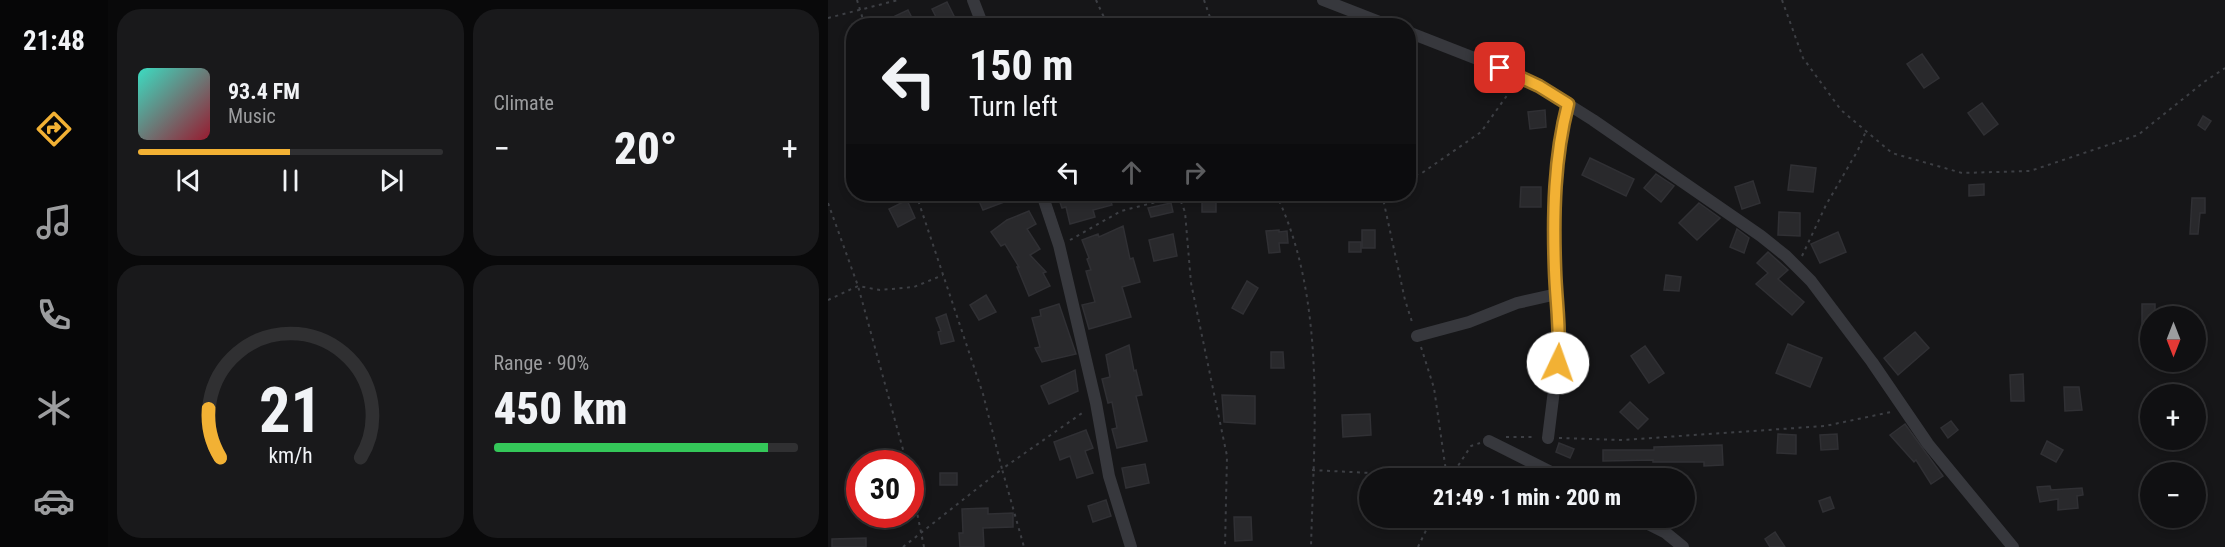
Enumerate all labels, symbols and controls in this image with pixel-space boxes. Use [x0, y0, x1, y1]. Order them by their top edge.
text: 21:48 [23, 25, 85, 57]
text: 150 m [969, 41, 1074, 90]
icon: left [870, 42, 948, 120]
pin [1474, 42, 1525, 93]
icon: arrive [1483, 51, 1516, 84]
text: 93.4 FM [228, 79, 300, 104]
text: Climate [494, 91, 554, 115]
text: Turn left [969, 91, 1058, 123]
text: Music [228, 104, 276, 128]
icon: directions [33, 108, 75, 150]
text: 20° [614, 122, 678, 175]
text: − [494, 129, 510, 168]
text: + [782, 129, 798, 168]
icon: left [1052, 156, 1085, 189]
icon: ahead [1115, 156, 1148, 189]
icon: right [1178, 156, 1211, 189]
icon: previous [172, 164, 205, 197]
icon: pause [274, 164, 307, 197]
icon: next [375, 164, 408, 197]
icon: music [33, 201, 75, 243]
icon: phone [33, 294, 75, 336]
north arrow [2140, 306, 2206, 372]
map controls [2140, 306, 2206, 528]
position arrow [1526, 331, 1590, 395]
text: Range · 90% [494, 351, 589, 375]
text: 21 [259, 374, 322, 447]
text: 450 km [494, 382, 628, 435]
button: + [2140, 384, 2206, 450]
icon: climate [33, 387, 75, 429]
text: km/h [268, 444, 312, 469]
speed limit sign: 30 [846, 450, 924, 528]
button: − [2140, 462, 2206, 528]
icon: car [33, 480, 75, 522]
text: 21:49 · 1 min · 200 m [1433, 485, 1621, 510]

